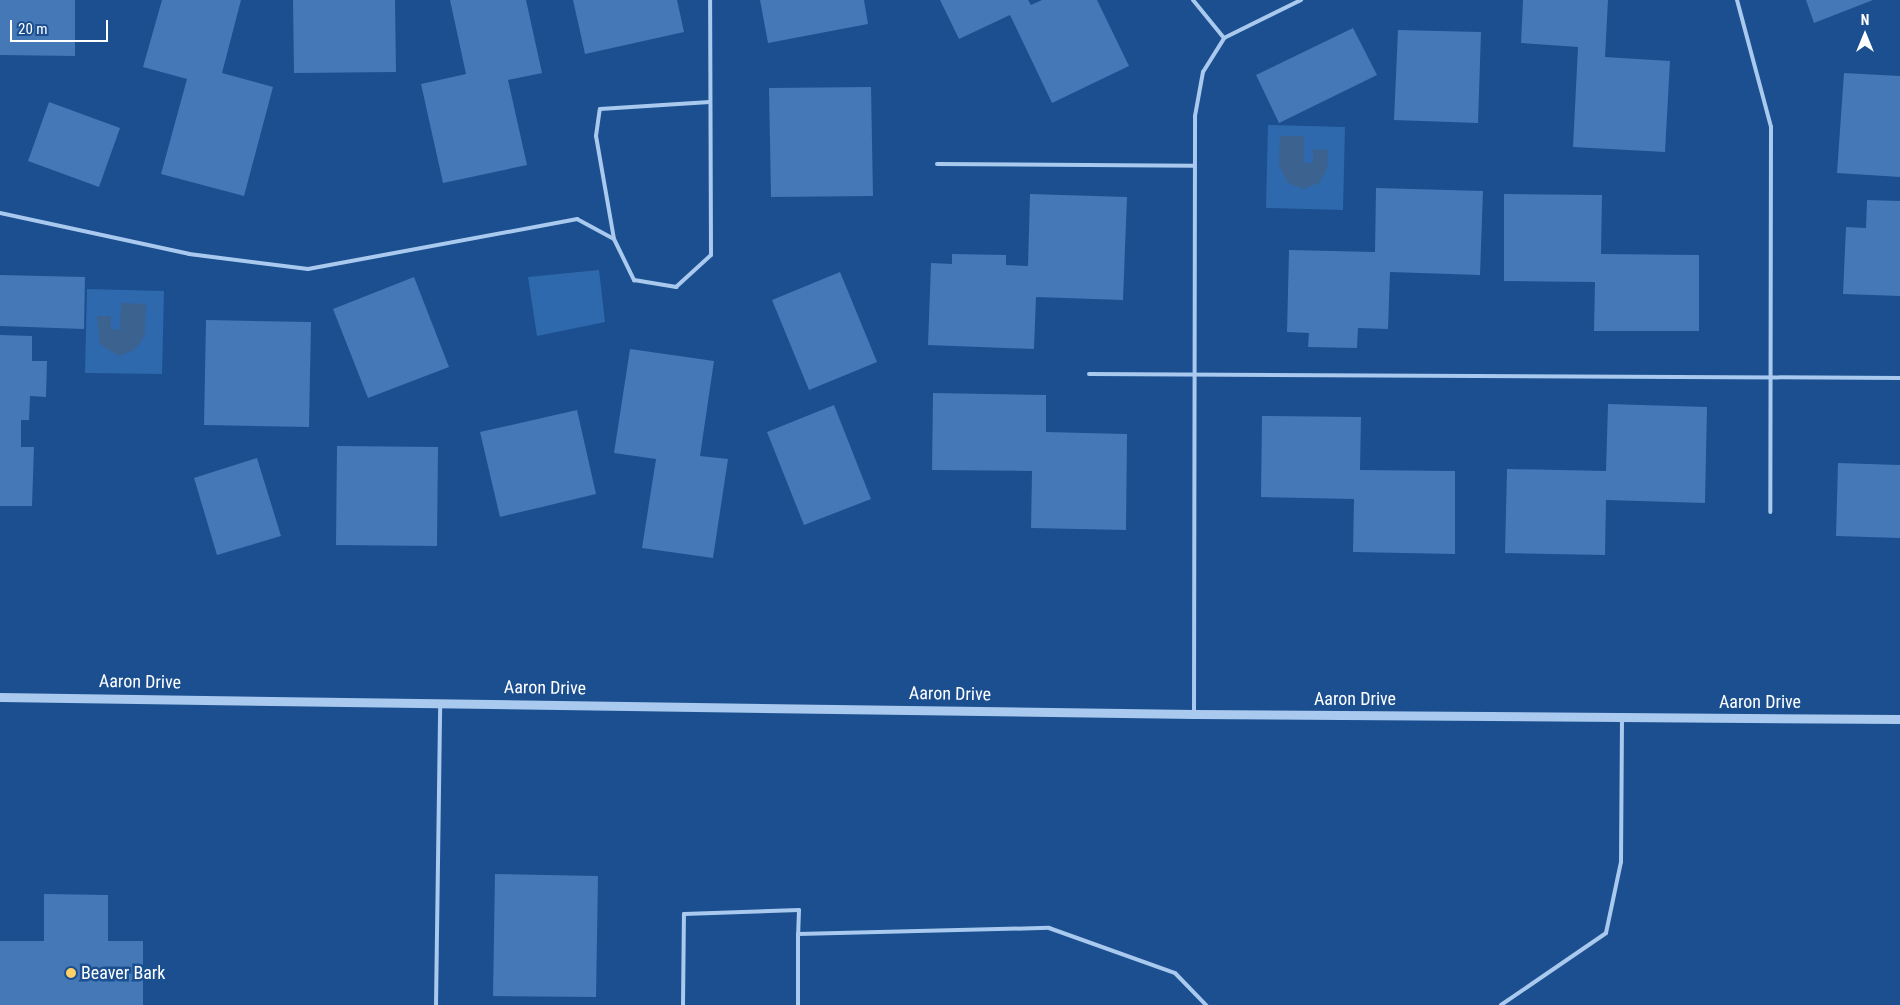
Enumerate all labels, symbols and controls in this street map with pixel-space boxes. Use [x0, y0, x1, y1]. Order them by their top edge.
scale bar [12, 10, 110, 42]
north arrow [1840, 10, 1890, 60]
text: N [1861, 12, 1869, 28]
text: 20 m [18, 20, 48, 38]
street label: Aaron Drive [99, 670, 181, 694]
street label: Aaron Drive [504, 676, 586, 700]
street label: Aaron Drive [909, 682, 991, 706]
street label: Aaron Drive [1314, 688, 1396, 710]
street label: Aaron Drive [1719, 691, 1801, 713]
place label: Beaver Bark [81, 962, 165, 984]
marker: Beaver Bark [65, 967, 77, 979]

